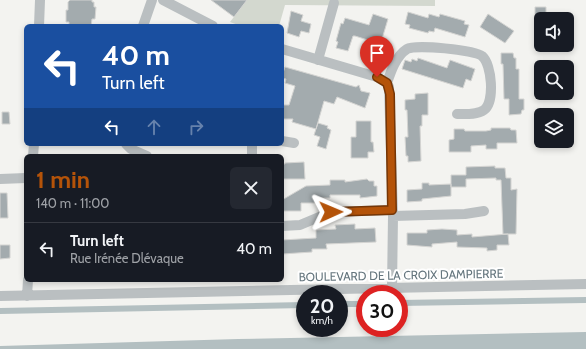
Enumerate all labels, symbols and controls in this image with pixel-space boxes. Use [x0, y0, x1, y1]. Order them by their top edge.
map controls [534, 12, 574, 148]
button: sound [534, 12, 574, 52]
pin [360, 36, 394, 77]
text: 40 m [102, 38, 170, 72]
icon: left [36, 40, 88, 92]
icon: arrive [366, 42, 388, 64]
button: search [534, 60, 574, 100]
text: Turn left [102, 72, 165, 94]
button: layers [534, 108, 574, 148]
icon: left [101, 116, 123, 138]
icon: ahead [143, 116, 165, 138]
icon: right [185, 116, 207, 138]
text: 1 min [36, 165, 90, 194]
button: close [230, 167, 272, 209]
position arrow [310, 191, 352, 233]
text: 140 m · 11:00 [36, 195, 109, 211]
text: Turn left [70, 232, 124, 250]
icon: left [36, 238, 58, 260]
text: 40 m [236, 240, 272, 258]
text: Rue Irénée Dlévaque [70, 250, 184, 266]
street label: BOULEVARD DE LA CROIX DAMPIERRE [298, 266, 504, 284]
speed limit sign: 30 [356, 285, 408, 337]
text: 20 [310, 294, 334, 318]
text: km/h [311, 314, 333, 327]

